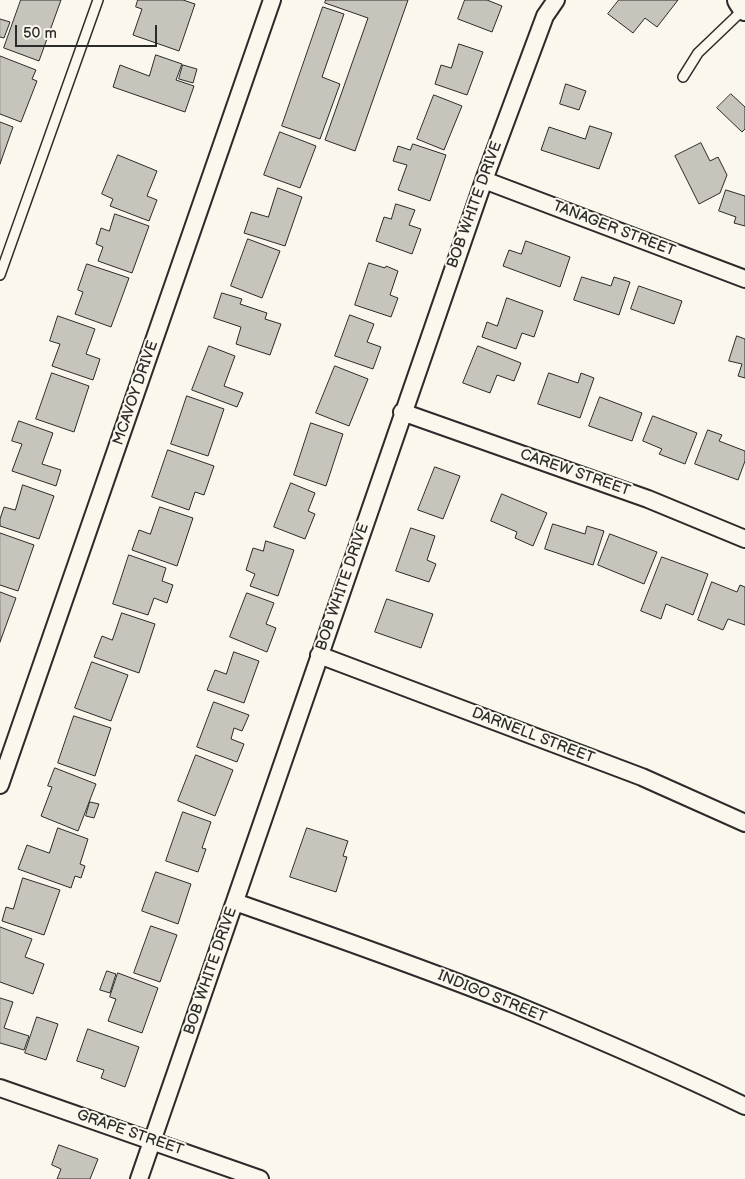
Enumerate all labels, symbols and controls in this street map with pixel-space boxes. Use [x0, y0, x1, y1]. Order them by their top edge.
scale bar [18, 15, 160, 47]
text: 50 m [23, 24, 57, 43]
street label: BOB WHITE DRIVE [444, 139, 506, 271]
street label: TANAGER STREET [550, 197, 678, 261]
street label: MCAVOY DRIVE [110, 338, 162, 448]
street label: CAREW STREET [518, 446, 632, 500]
street label: BOB WHITE DRIVE [313, 521, 373, 653]
street label: DARNELL STREET [469, 704, 597, 768]
street label: BOB WHITE DRIVE [181, 905, 241, 1037]
street label: INDIGO STREET [435, 967, 549, 1027]
street label: GRAPE STREET [74, 1106, 186, 1160]

